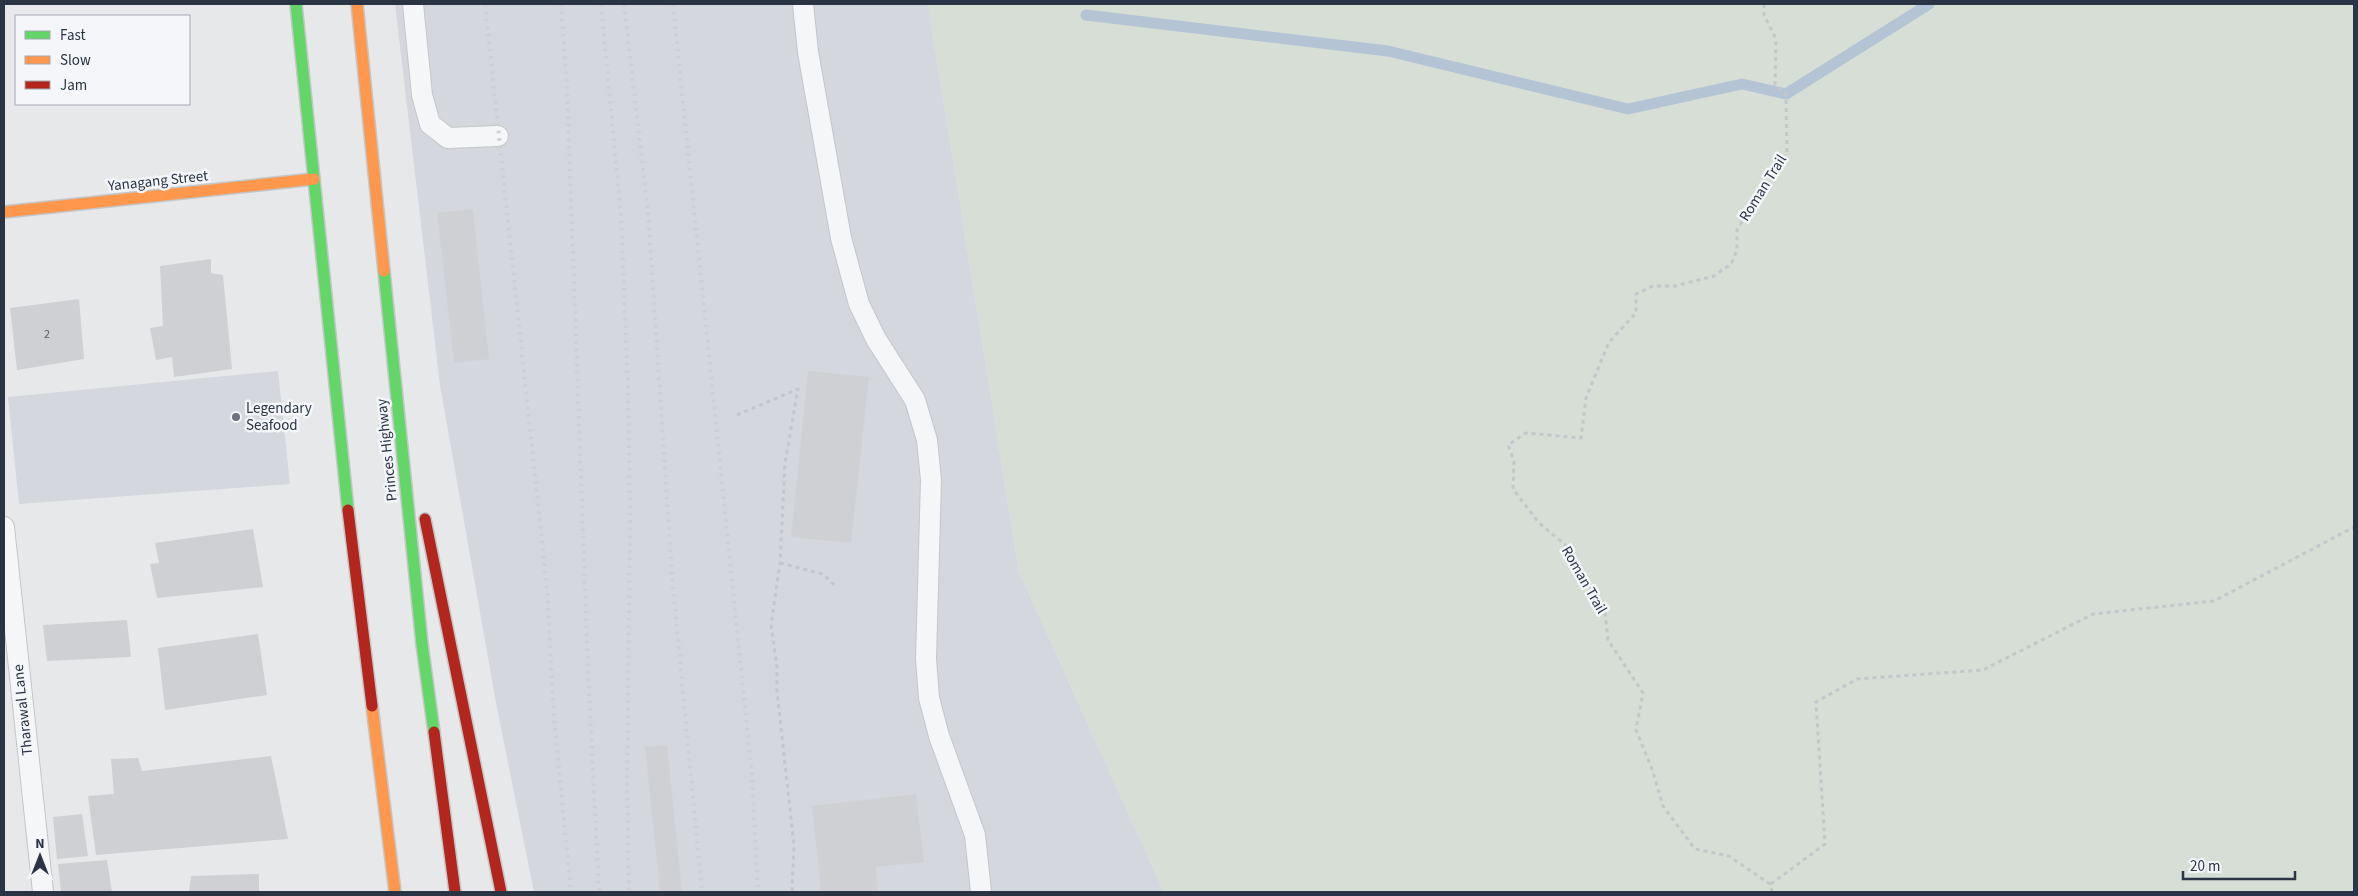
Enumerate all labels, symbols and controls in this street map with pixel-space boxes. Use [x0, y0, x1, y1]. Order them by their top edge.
legend [15, 15, 190, 105]
text: Fast [60, 25, 86, 46]
text: Slow [60, 50, 91, 71]
text: Jam [60, 75, 87, 96]
street label: Roman Trail [1734, 150, 1792, 225]
street label: Yanagang Street [106, 165, 209, 197]
house number: 2 [44, 326, 50, 343]
place label: Legendary Seafood [246, 398, 312, 436]
street label: Princes Highway [371, 398, 403, 502]
marker: Legendary Seafood [230, 411, 242, 423]
street label: Roman Trail [1556, 542, 1612, 618]
street label: Tharawal Lane [8, 663, 38, 757]
north arrow [15, 831, 65, 881]
text: N [35, 834, 45, 854]
scale bar [2183, 848, 2296, 880]
text: 20 m [2190, 856, 2220, 877]

